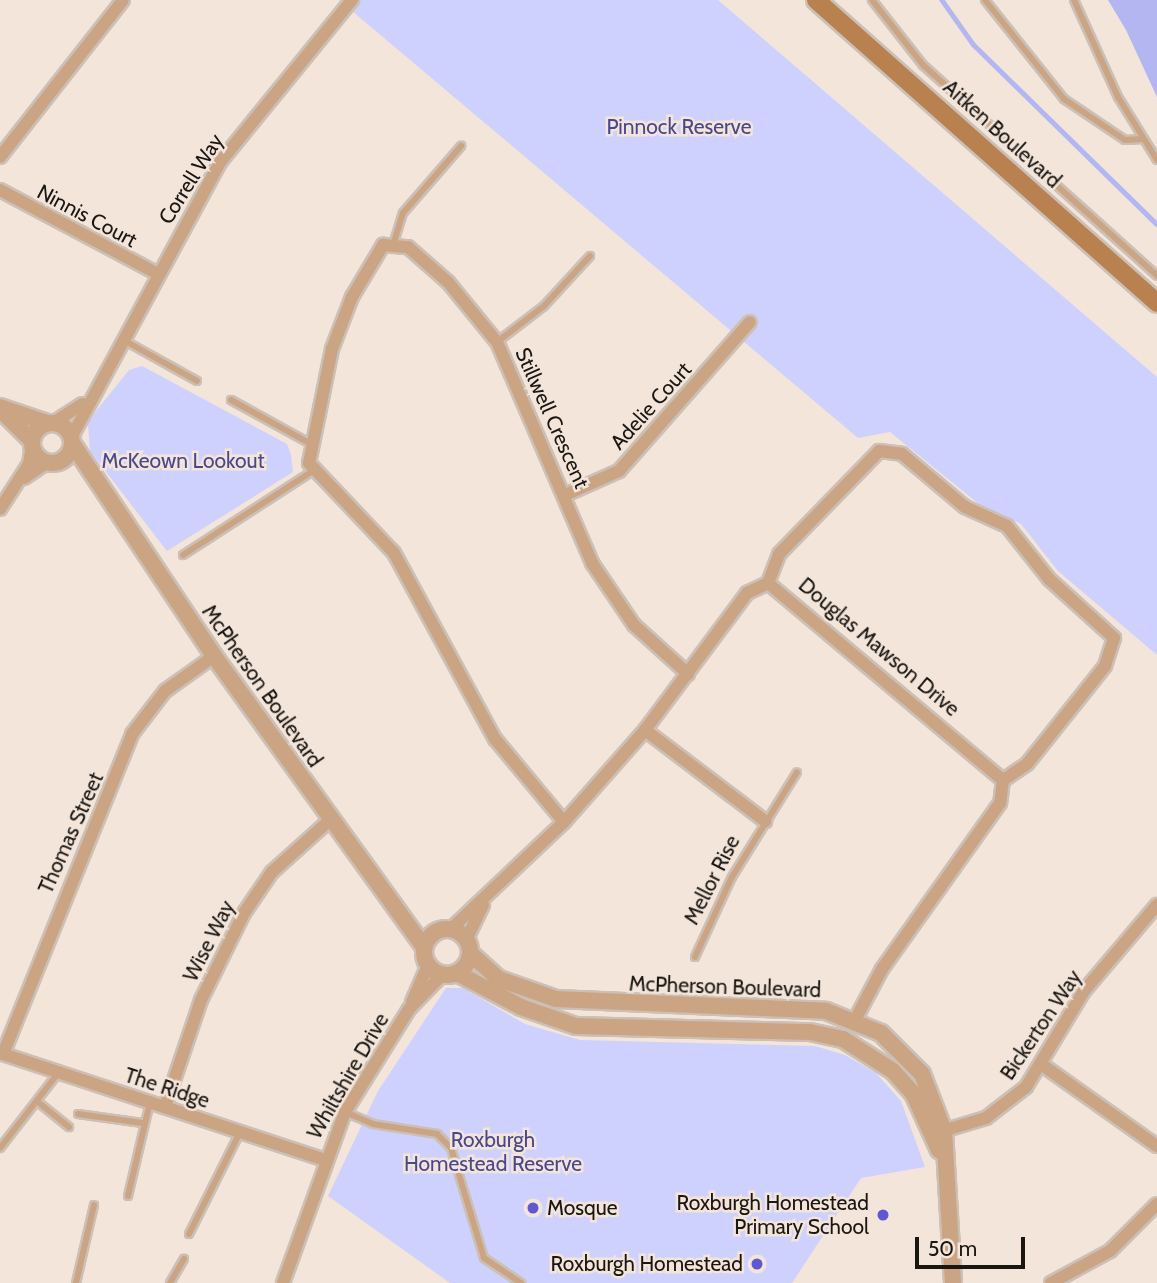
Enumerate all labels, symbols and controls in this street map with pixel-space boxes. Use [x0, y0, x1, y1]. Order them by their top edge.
street label: Aitken Boulevard [938, 75, 1066, 193]
park label: Pinnock Reserve [606, 114, 752, 140]
street label: Correll Way [153, 129, 229, 229]
street label: Ninnis Court [33, 179, 141, 253]
street label: Stillwell Crescent [510, 344, 594, 492]
street label: Adelie Court [605, 357, 697, 455]
park label: McKeown Lookout [101, 448, 265, 474]
street label: Douglas Mawson Drive [793, 572, 965, 722]
street label: McPherson Boulevard [196, 600, 328, 772]
street label: Thomas Street [33, 769, 109, 897]
street label: Mellor Rise [679, 831, 745, 929]
street label: Wise Way [178, 896, 240, 986]
street label: Bickerton Way [995, 965, 1087, 1085]
street label: McPherson Boulevard [628, 971, 822, 1003]
street label: Whiltshire Drive [302, 1009, 394, 1143]
street label: The Ridge [121, 1062, 213, 1114]
park label: Roxburgh Homestead Reserve [404, 1127, 582, 1177]
place label: Roxburgh Homestead Primary School [676, 1190, 869, 1240]
place label: Mosque [547, 1195, 617, 1221]
marker: Mosque [525, 1200, 541, 1216]
marker: Roxburgh Homestead Primary School [875, 1207, 891, 1223]
scale bar [919, 1224, 1029, 1268]
text: 50 m [928, 1236, 977, 1261]
place label: Roxburgh Homestead [550, 1251, 743, 1277]
marker: Roxburgh Homestead [749, 1256, 765, 1272]

